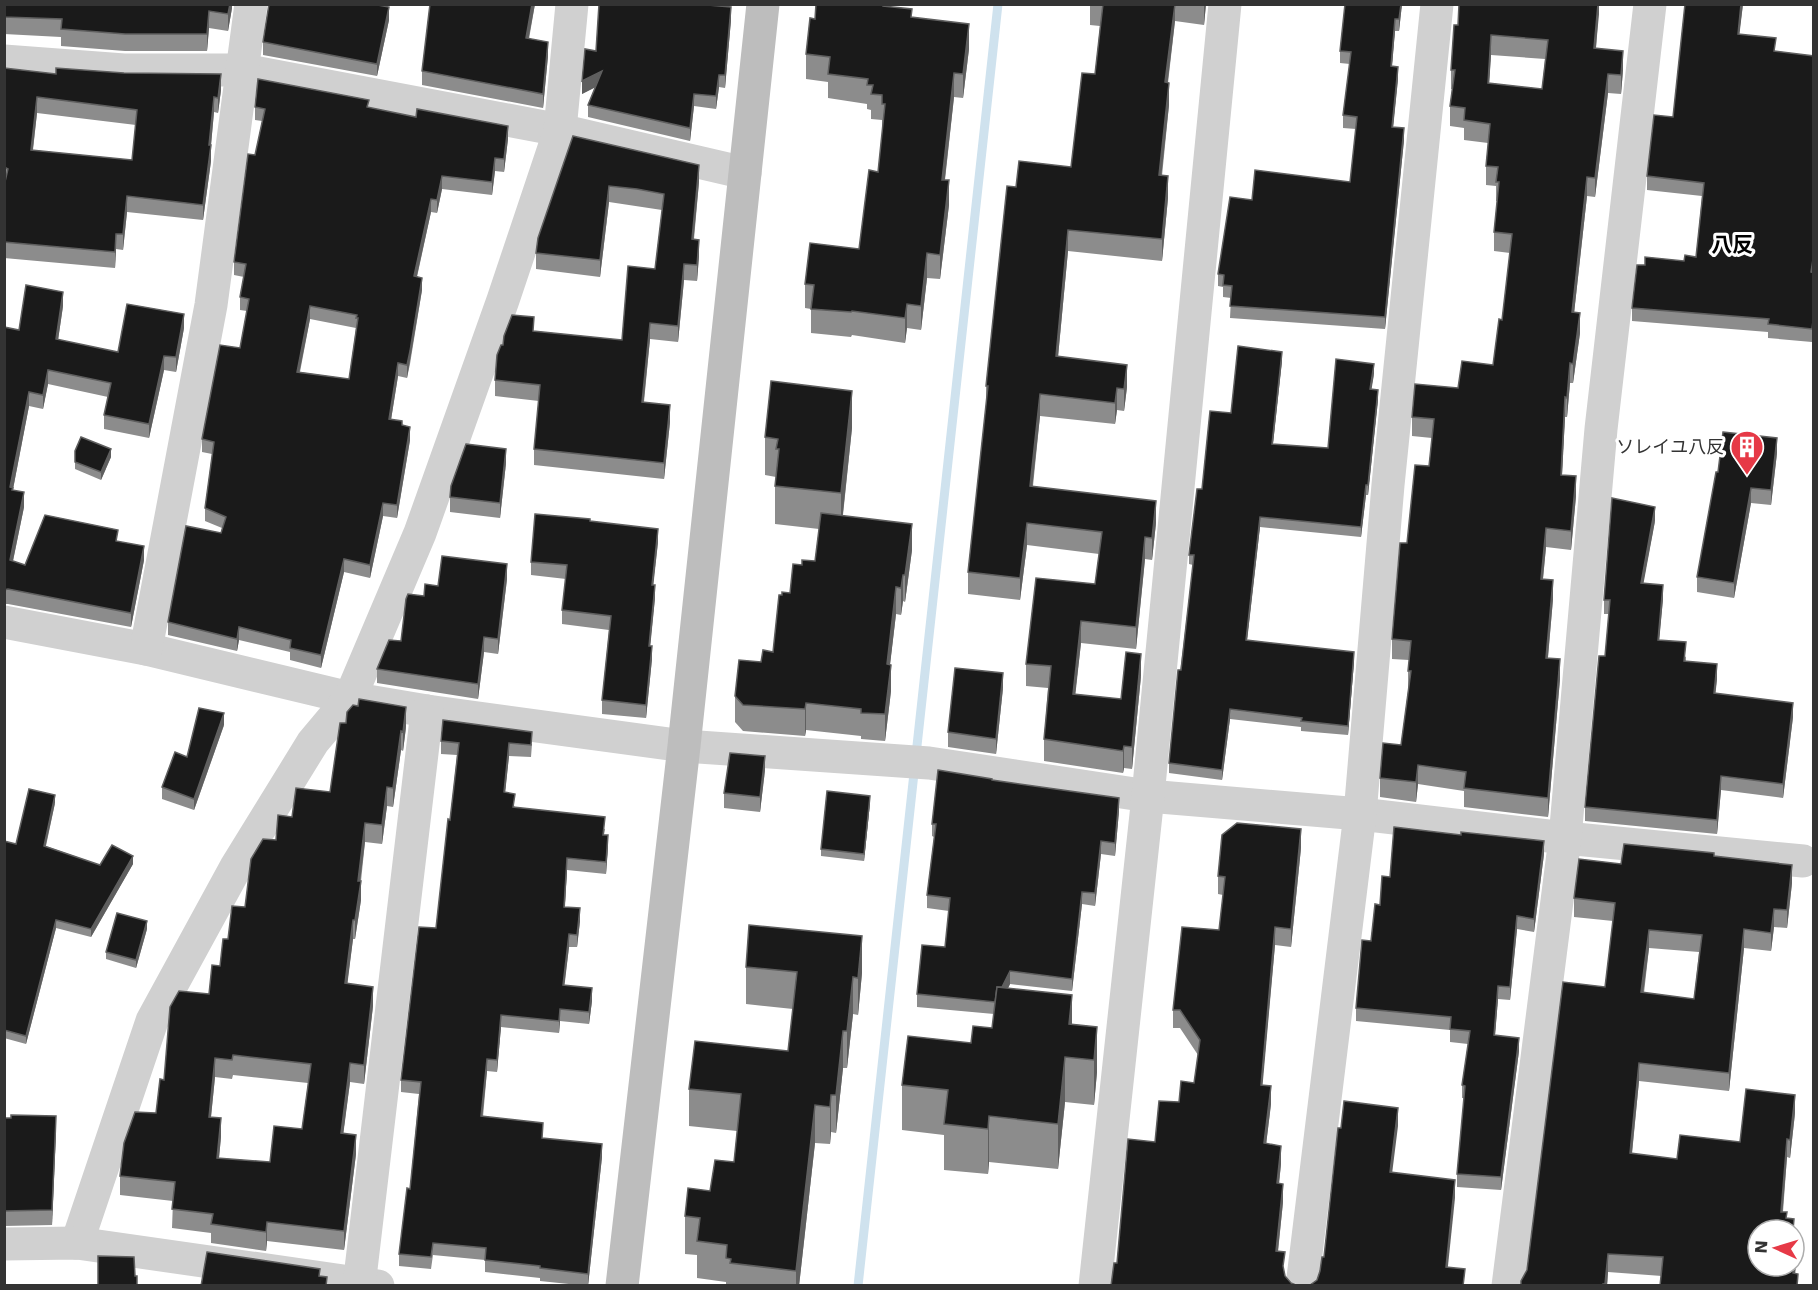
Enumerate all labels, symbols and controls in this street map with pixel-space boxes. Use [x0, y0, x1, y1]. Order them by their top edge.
district label: 八反 [1711, 233, 1753, 257]
building icon: ソレイユ八反 [1729, 429, 1765, 476]
place label: ソレイユ八反 [1616, 436, 1724, 457]
north arrow [1746, 1218, 1806, 1278]
text: N [1752, 1240, 1771, 1254]

